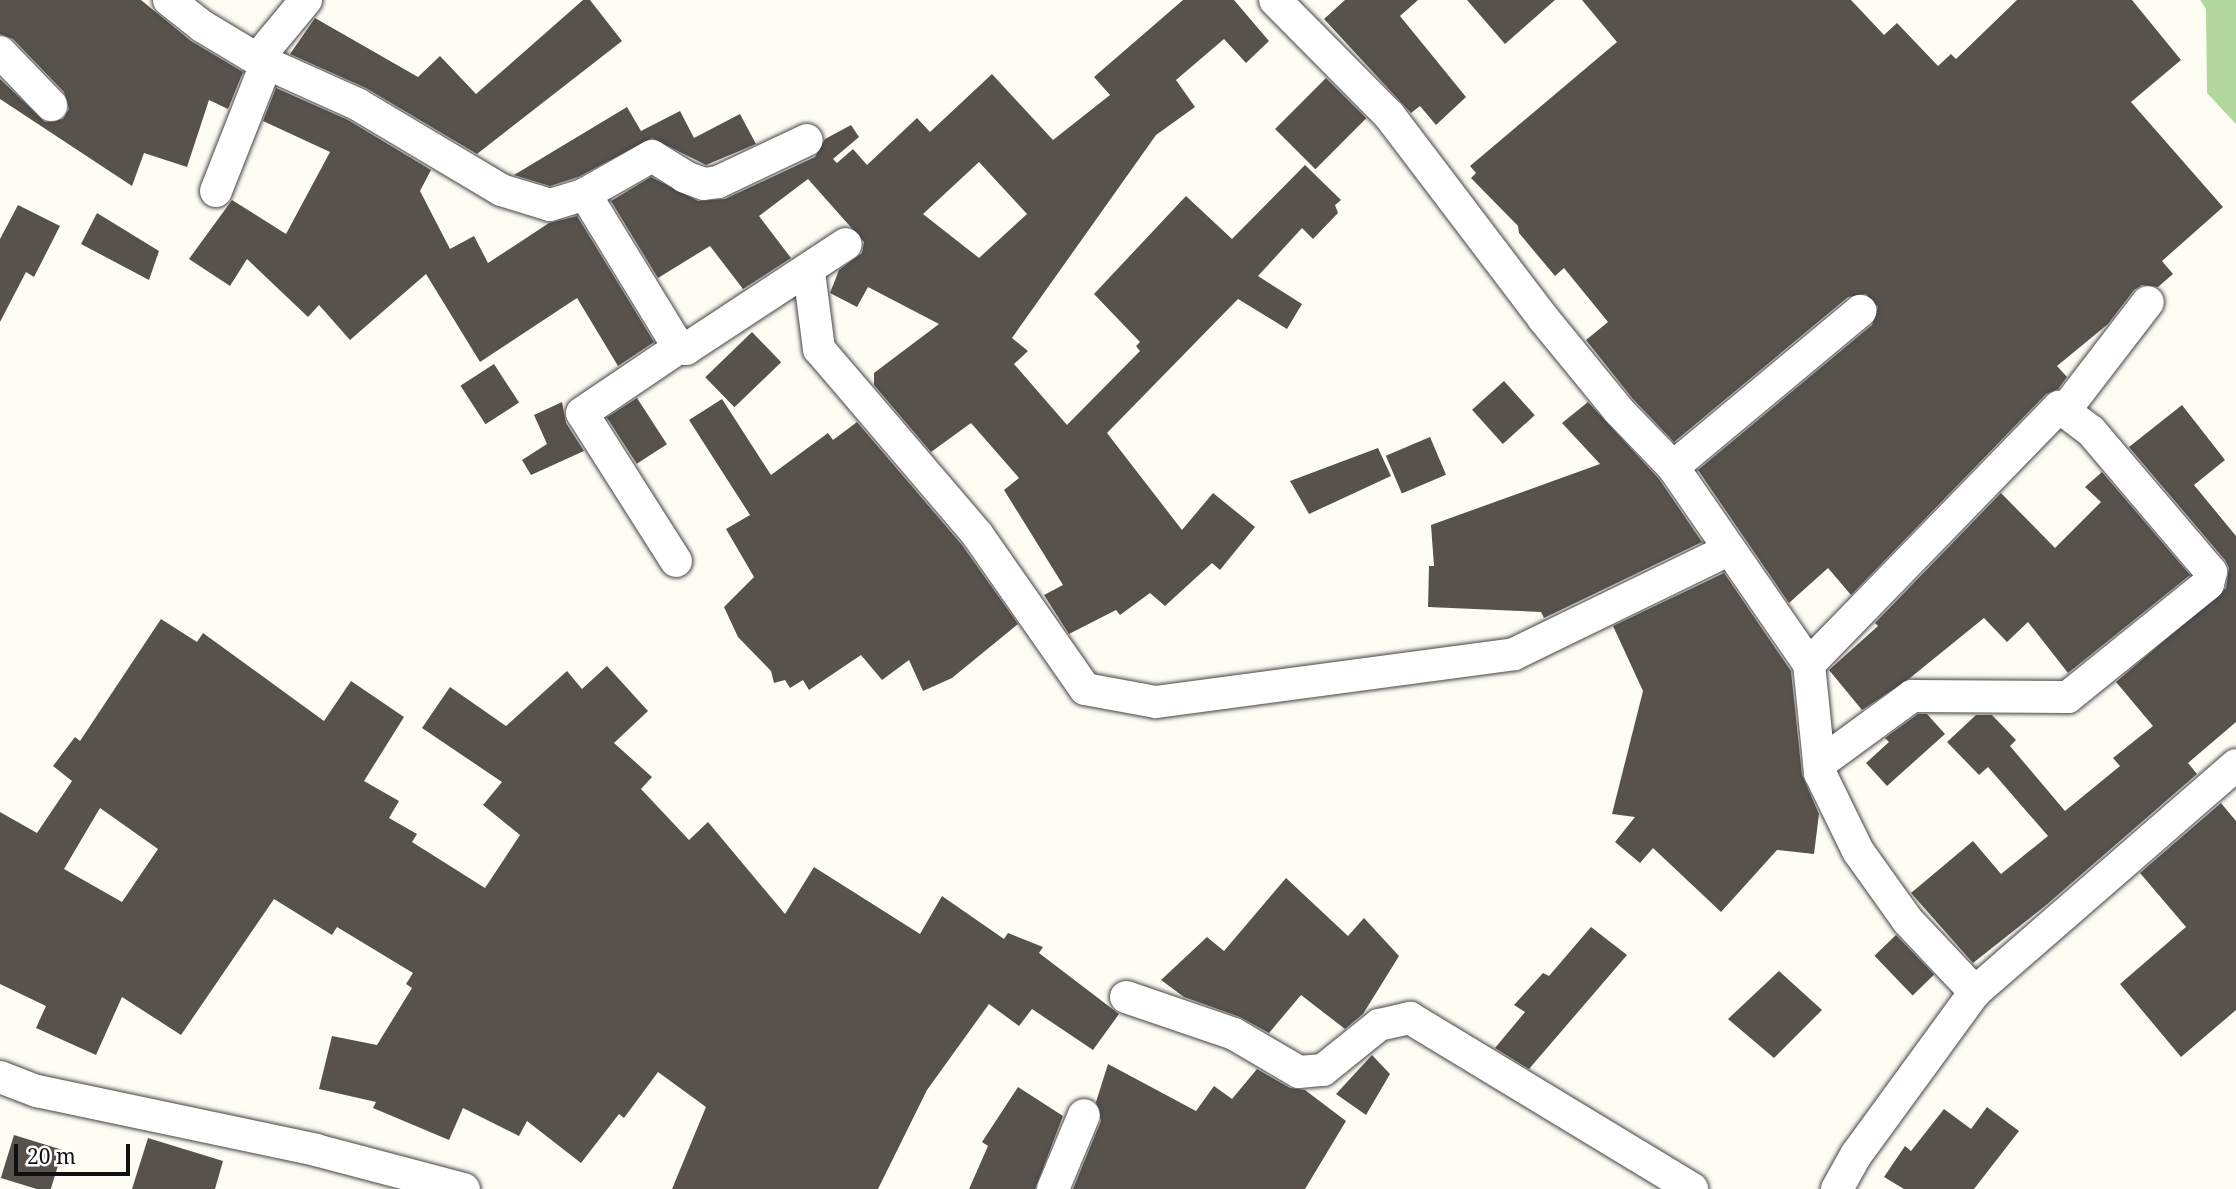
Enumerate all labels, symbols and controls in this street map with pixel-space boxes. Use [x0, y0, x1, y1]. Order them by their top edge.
scale bar [18, 1130, 133, 1174]
text: 20 m [27, 1142, 76, 1170]

